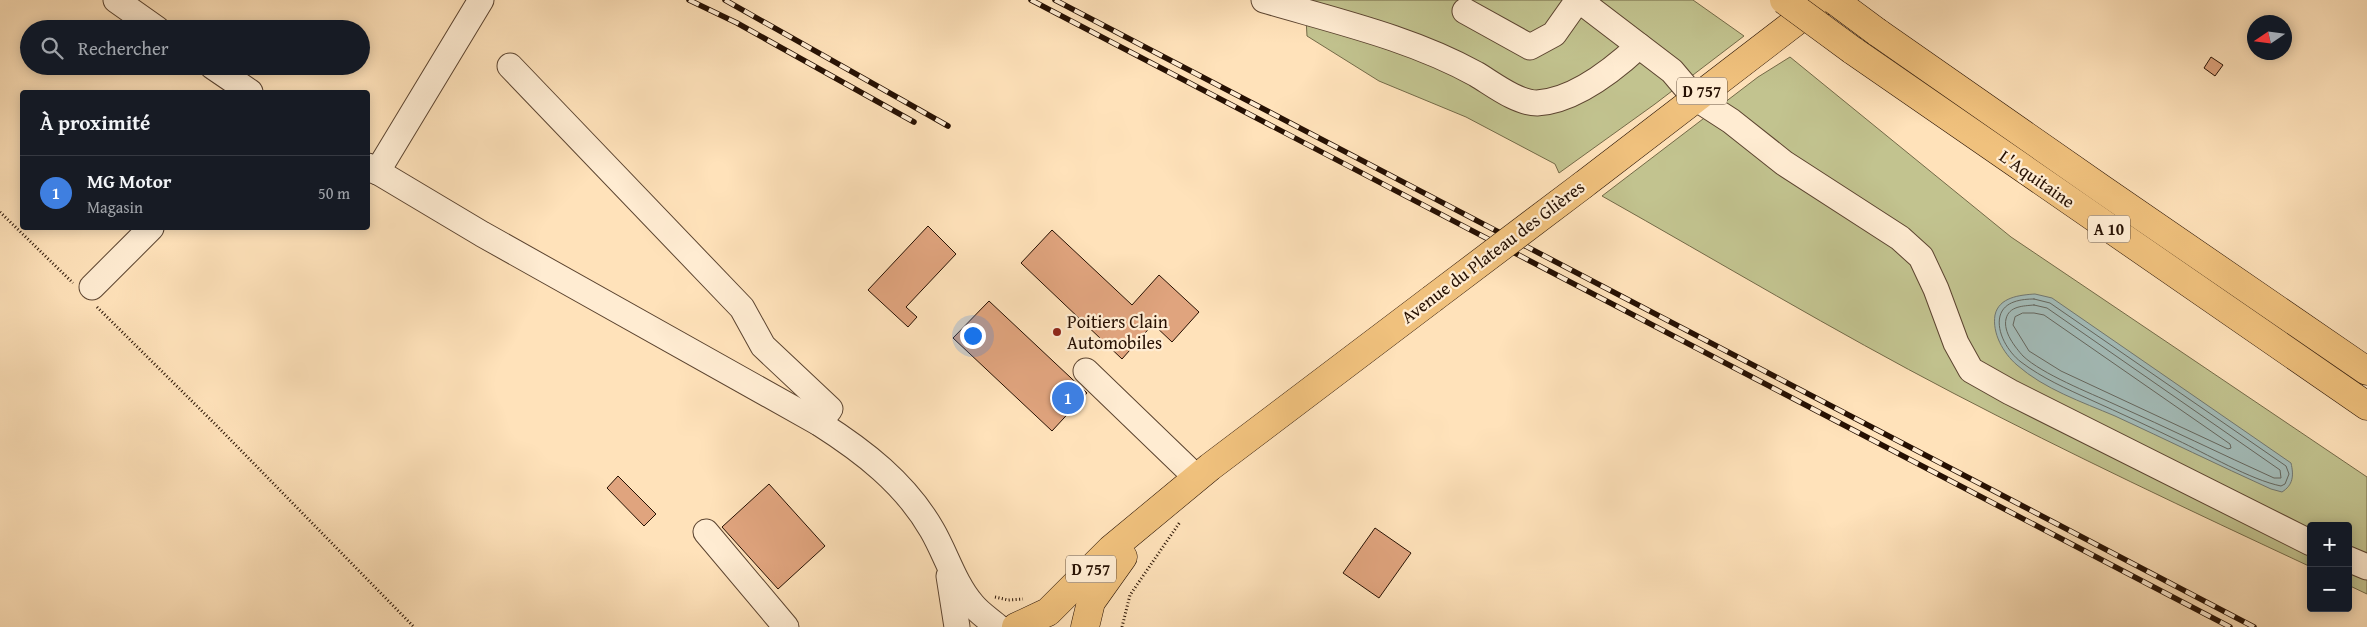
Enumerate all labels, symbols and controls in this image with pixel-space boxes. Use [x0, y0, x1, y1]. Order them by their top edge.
north arrow [2247, 15, 2292, 60]
search box [20, 20, 370, 75]
icon: search [38, 34, 66, 62]
text: Rechercher [78, 34, 169, 62]
road number: D 757 [1677, 78, 1727, 104]
text: À proximité [40, 107, 150, 138]
street label: L'Aquitaine [1994, 143, 2081, 215]
text: MG Motor [87, 167, 172, 195]
street label: Avenue du Plateau des Glières [1395, 173, 1590, 330]
text: 1 [52, 181, 60, 205]
text: 50 m [318, 181, 350, 205]
text: Magasin [87, 195, 143, 219]
road number: A 10 [2088, 215, 2130, 242]
place label: Poitiers Clain Automobiles [1067, 308, 1168, 356]
your location [960, 323, 986, 349]
marker: Poitiers Clain Automobiles [1051, 326, 1063, 338]
pin: 1 [1052, 379, 1084, 417]
map controls [2307, 522, 2352, 612]
button: + [2307, 522, 2352, 567]
road number: D 757 [1066, 556, 1116, 582]
button: − [2307, 567, 2352, 612]

